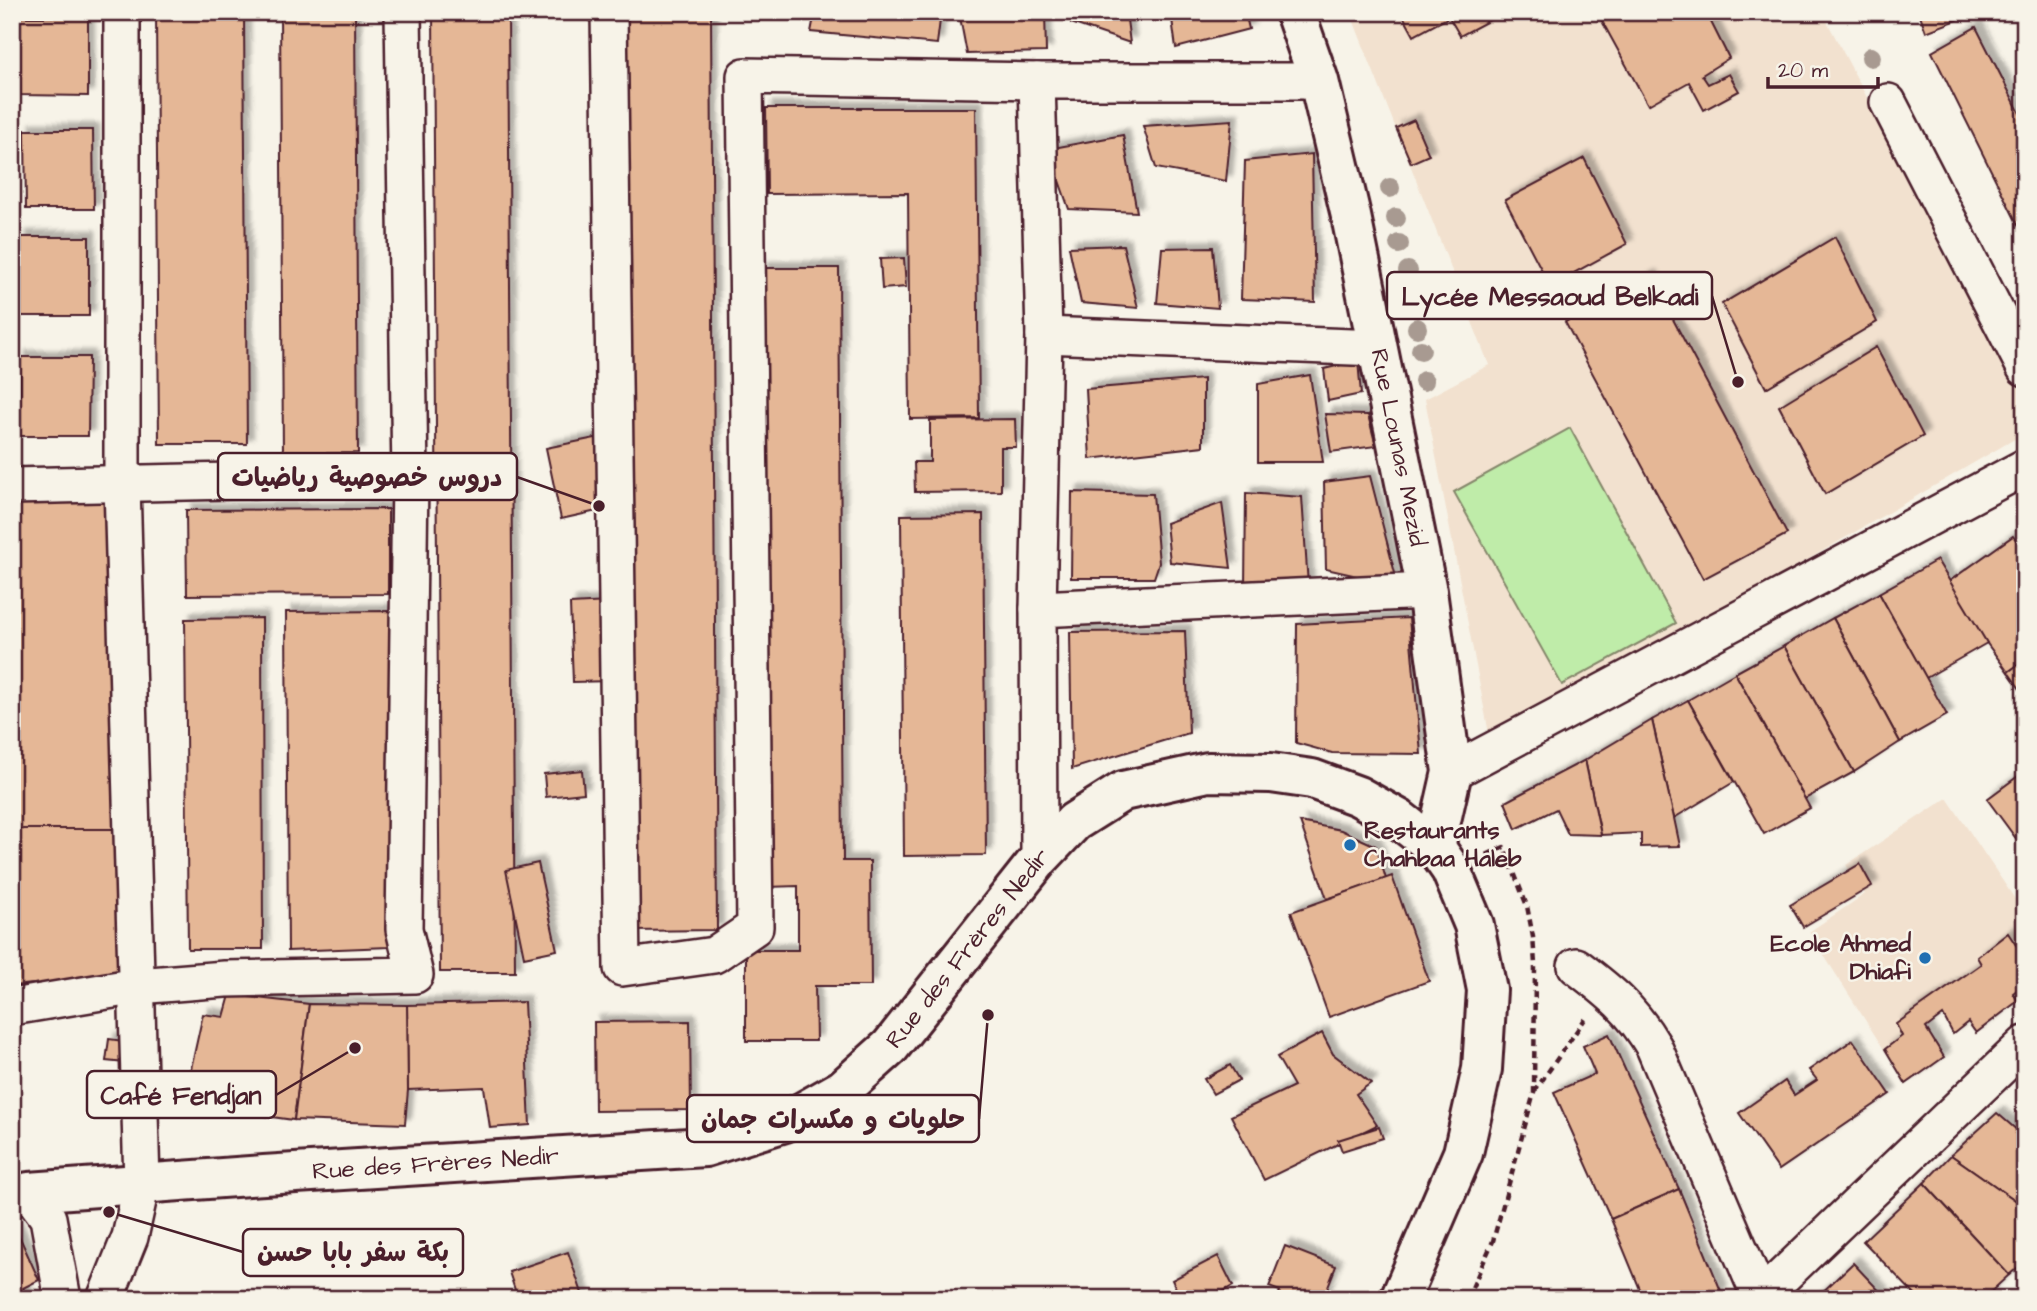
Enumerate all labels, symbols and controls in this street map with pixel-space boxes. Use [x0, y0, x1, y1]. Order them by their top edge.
scale bar [1768, 46, 1878, 90]
text: 20 m [1778, 56, 1829, 85]
callout: Lycée Messaoud Belkadi [1387, 272, 1712, 319]
text: Lycée Messaoud Belkadi [1402, 279, 1698, 318]
street label: Rue Lounas Mezid [1361, 346, 1435, 549]
callout: دروس خصوصية رياضيات [218, 453, 517, 500]
text: دروس خصوصية رياضيات [231, 460, 503, 496]
place label: Restaurants Chahbaa Haleb [1364, 814, 1522, 876]
marker: Restaurants Chahbaa Haleb [1342, 837, 1358, 853]
street label: Rue des Frères Nedir [878, 841, 1058, 1056]
place label: Ecole Ahmed Dhiafi [1771, 927, 1912, 989]
marker: Ecole Ahmed Dhiafi [1917, 950, 1933, 966]
callout: Café Fendjan [87, 1071, 276, 1118]
text: Café Fendjan [101, 1078, 261, 1114]
callout: حلويات و مكسرات جمان [687, 1095, 979, 1142]
text: حلويات و مكسرات جمان [701, 1102, 965, 1138]
street label: Rue des Frères Nedir [311, 1139, 560, 1189]
callout: بكة سفر بابا حسن [243, 1229, 463, 1276]
text: بكة سفر بابا حسن [257, 1235, 449, 1271]

